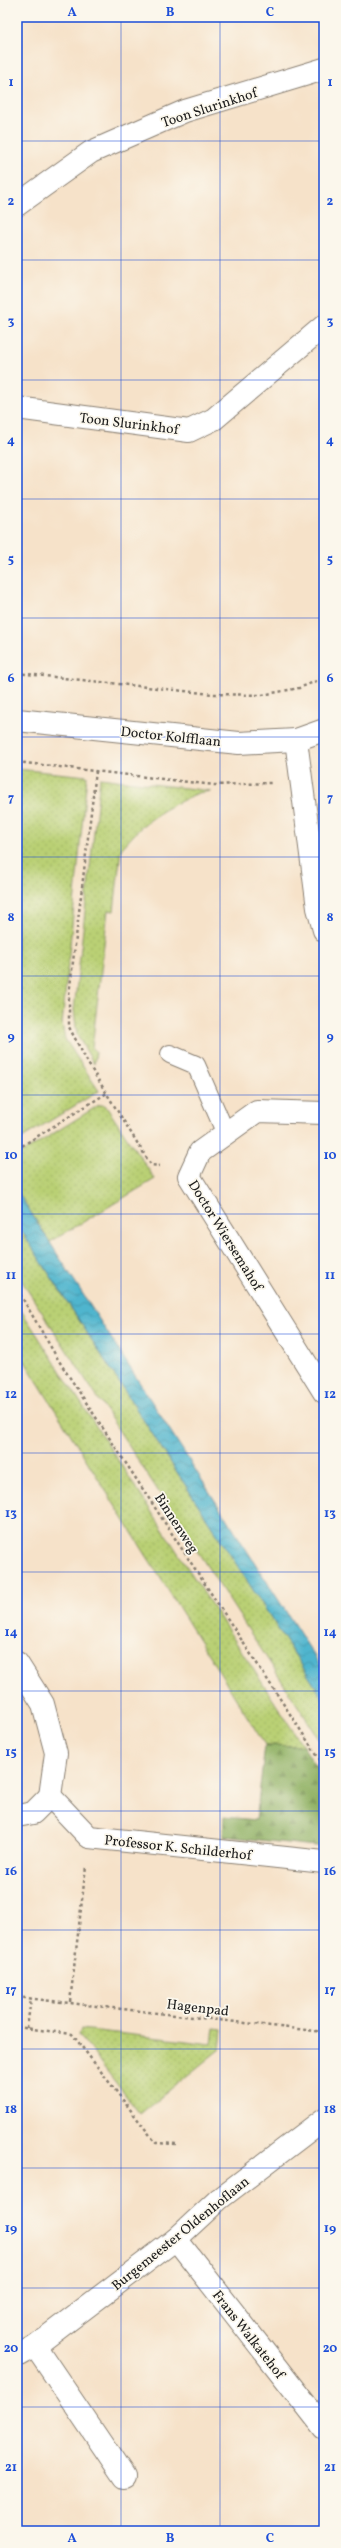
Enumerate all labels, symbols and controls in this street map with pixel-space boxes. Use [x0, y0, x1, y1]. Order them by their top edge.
text: A [67, 4, 77, 22]
text: B [166, 4, 175, 22]
text: C [266, 4, 274, 22]
text: 1 [8, 74, 14, 92]
text: 1 [327, 74, 333, 92]
street label: Toon Slurinkhof [159, 84, 261, 133]
text: 2 [8, 193, 15, 211]
text: 2 [327, 193, 334, 211]
text: 3 [8, 313, 15, 331]
text: 3 [327, 313, 334, 331]
street label: Toon Slurinkhof [78, 409, 181, 440]
text: 4 [7, 432, 15, 450]
text: 4 [326, 432, 334, 450]
text: 5 [8, 551, 14, 569]
text: 5 [327, 551, 333, 569]
text: 6 [7, 670, 15, 688]
text: 6 [326, 670, 334, 688]
street label: Doctor Kolfflaan [120, 723, 222, 752]
text: 7 [8, 790, 14, 808]
text: 7 [327, 790, 333, 808]
text: 8 [7, 909, 15, 927]
text: 8 [326, 909, 334, 927]
text: 9 [7, 1028, 15, 1046]
text: 9 [326, 1028, 334, 1046]
text: 10 [4, 1147, 18, 1165]
text: 10 [323, 1147, 337, 1165]
street label: Doctor Wiersemahof [183, 1177, 267, 1296]
text: 11 [6, 1267, 16, 1285]
text: 11 [325, 1267, 335, 1285]
text: 12 [5, 1386, 17, 1404]
text: 12 [324, 1386, 336, 1404]
street label: Binnenweg [149, 1490, 202, 1558]
text: 13 [5, 1505, 17, 1523]
text: 13 [324, 1505, 336, 1523]
text: 14 [4, 1624, 18, 1642]
text: 14 [323, 1624, 337, 1642]
text: 15 [5, 1744, 17, 1762]
text: 15 [324, 1744, 336, 1762]
street label: Professor K. Schilderhof [103, 1831, 254, 1866]
text: 16 [5, 1863, 17, 1881]
text: 16 [324, 1863, 336, 1881]
text: 17 [5, 1982, 17, 2000]
text: 17 [324, 1982, 336, 2000]
street label: Hagenpad [166, 1995, 230, 2022]
text: 18 [5, 2101, 17, 2119]
text: 18 [324, 2101, 336, 2119]
street label: Burgemeester Oldenhoflaan [108, 2173, 254, 2296]
text: 19 [5, 2220, 17, 2238]
text: 19 [324, 2220, 336, 2238]
street label: Frans Walkatehof [207, 2287, 289, 2384]
text: 20 [4, 2340, 18, 2358]
text: 20 [323, 2340, 337, 2358]
text: 21 [5, 2459, 17, 2477]
text: 21 [324, 2459, 336, 2477]
text: A [67, 2530, 77, 2548]
text: B [166, 2530, 175, 2548]
text: C [266, 2530, 274, 2548]

